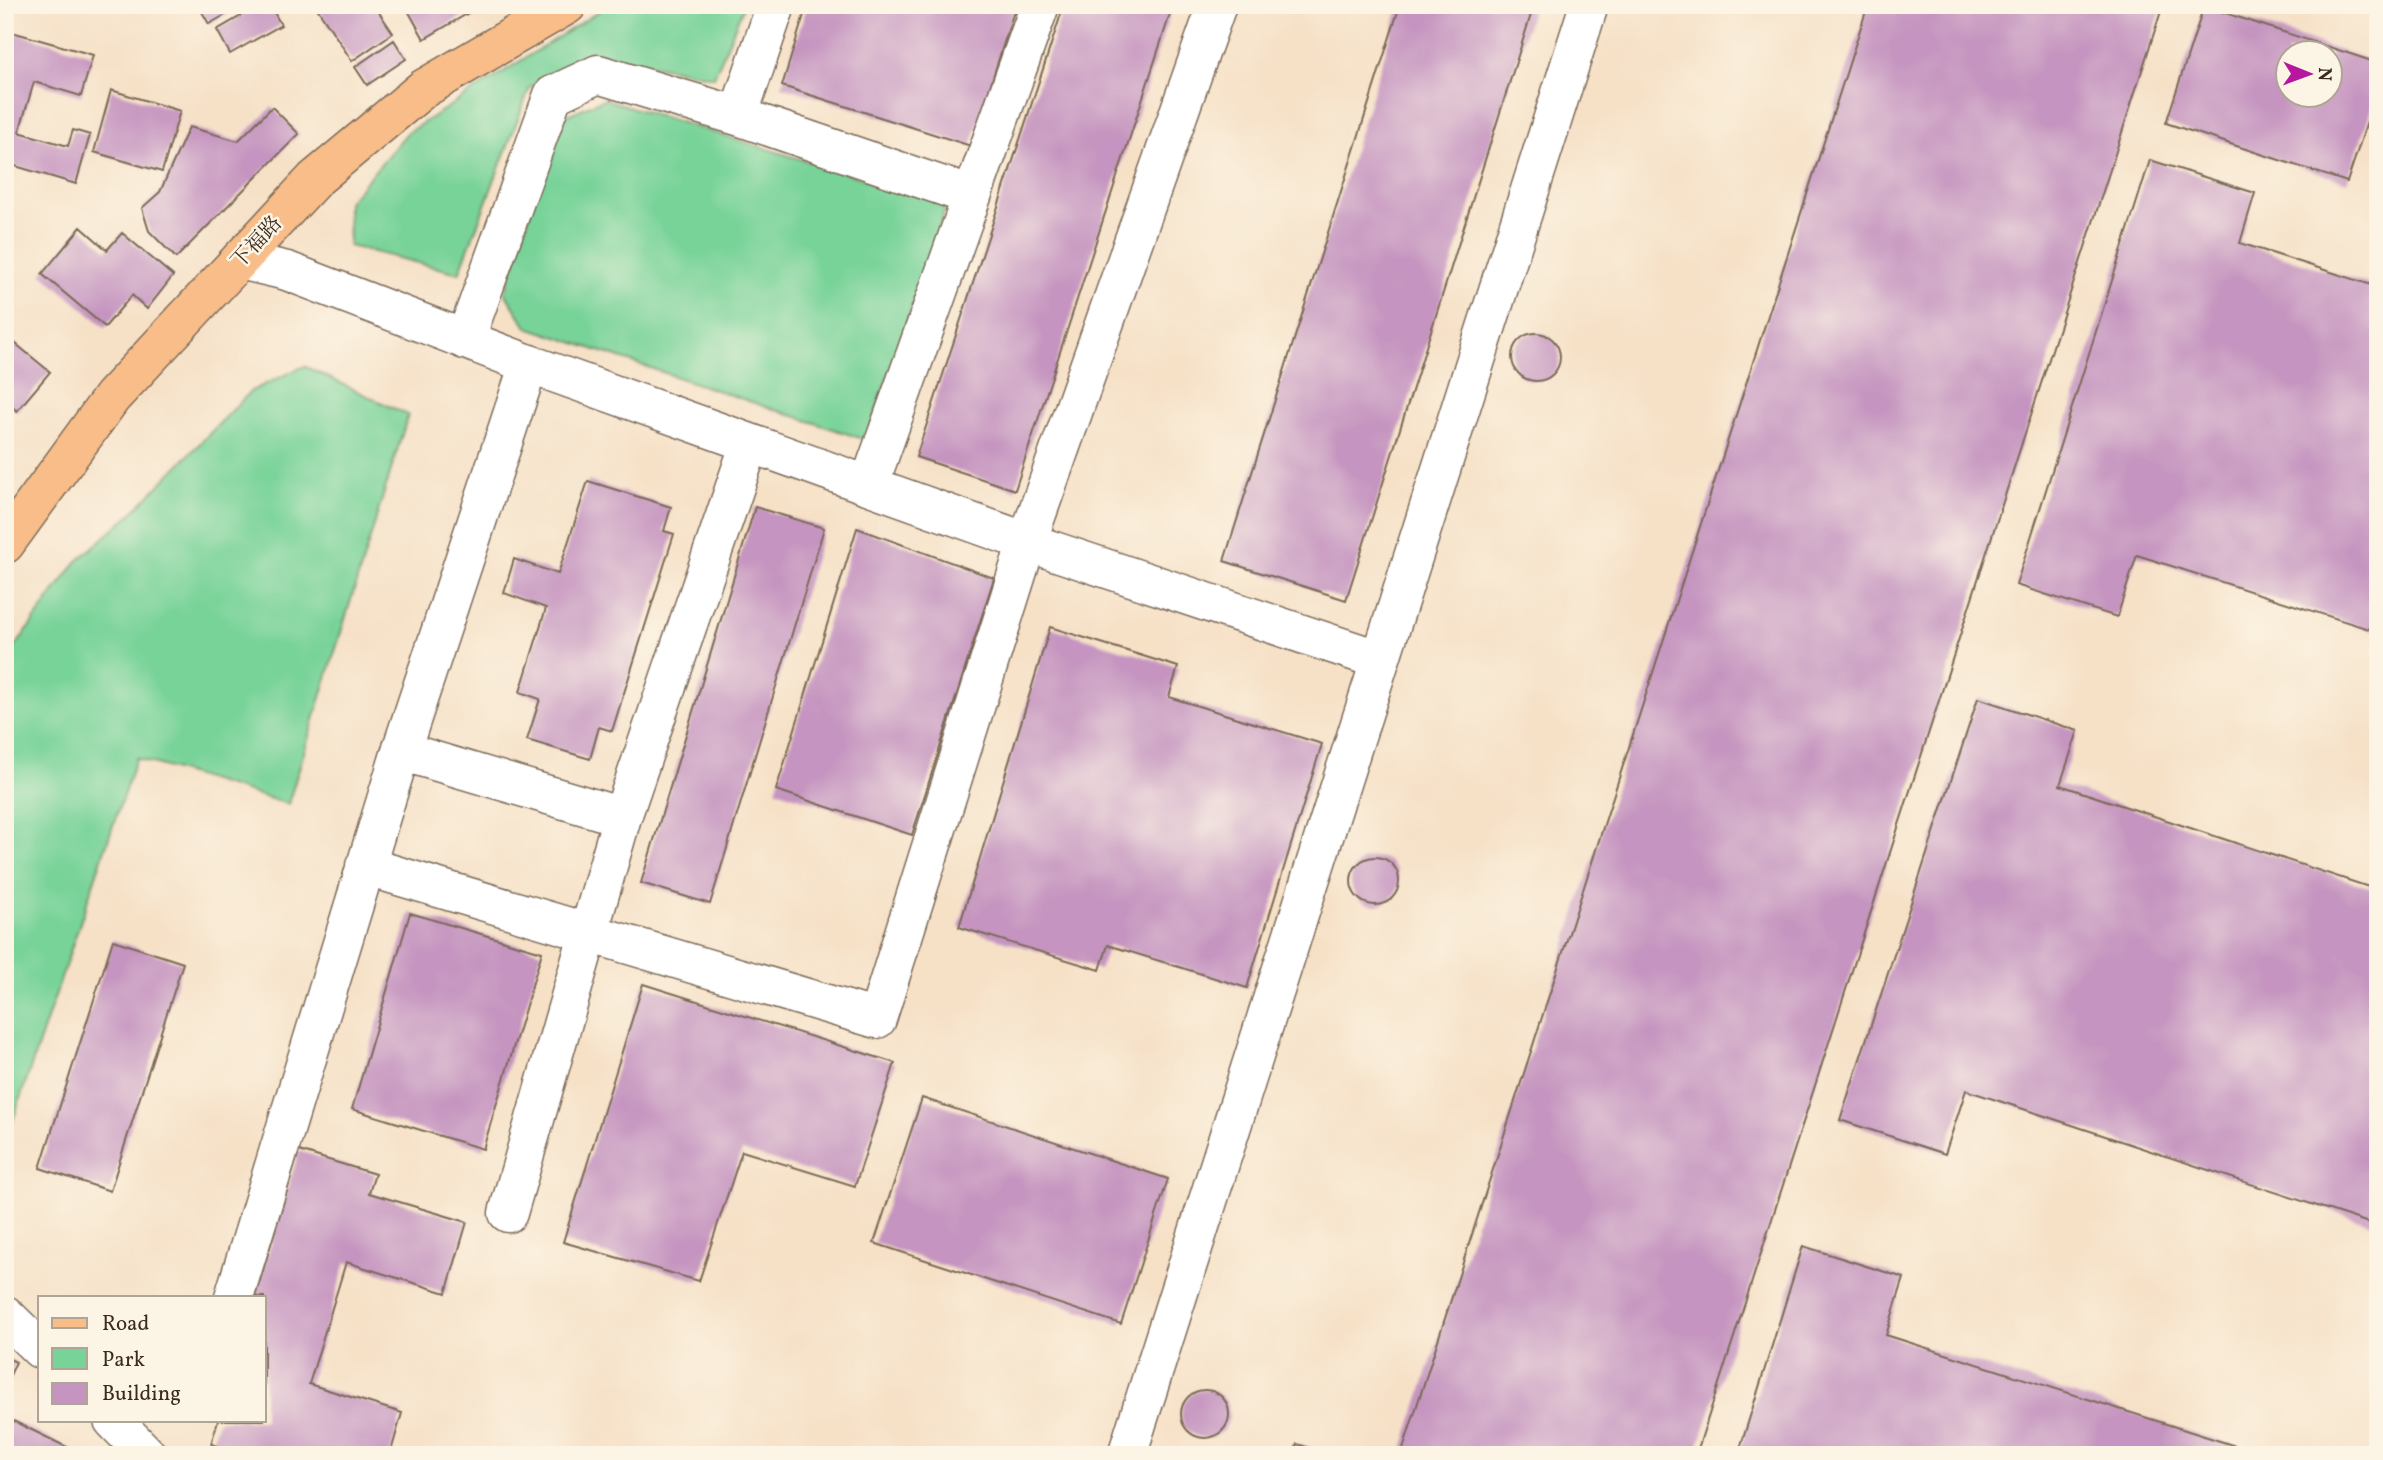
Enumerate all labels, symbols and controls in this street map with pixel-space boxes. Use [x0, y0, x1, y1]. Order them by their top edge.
north arrow [2274, 38, 2344, 108]
text: N [2311, 67, 2337, 82]
street label: 下福路 [225, 210, 289, 276]
legend [38, 1296, 266, 1422]
text: Road [102, 1310, 149, 1339]
text: Park [102, 1346, 145, 1375]
text: Building [102, 1380, 181, 1409]

